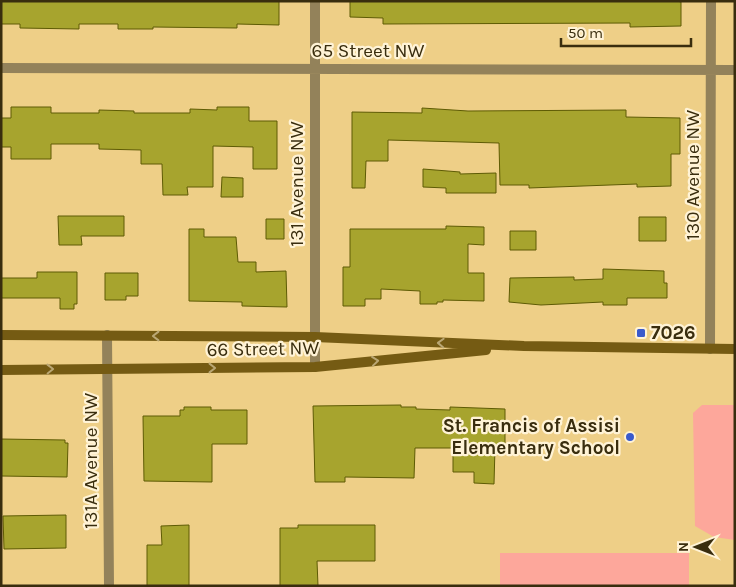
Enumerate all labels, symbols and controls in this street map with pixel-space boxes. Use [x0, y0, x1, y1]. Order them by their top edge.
scale bar [561, 15, 691, 47]
text: 50 m [568, 24, 603, 42]
street label: 65 Street NW [312, 40, 424, 62]
street label: 130 Avenue NW [682, 110, 704, 240]
street label: 131 Avenue NW [286, 121, 308, 247]
place label: 7026 [651, 322, 696, 344]
marker: 7026 [635, 327, 647, 339]
one-way arrow [152, 331, 160, 341]
street label: 66 Street NW [206, 337, 320, 361]
one-way arrow [436, 337, 444, 348]
one-way arrow [371, 356, 379, 367]
one-way arrow [209, 362, 217, 373]
one-way arrow [46, 364, 54, 375]
street label: 131A Avenue NW [80, 393, 102, 529]
place label: St. Francis of Assisi Elementary School [443, 415, 620, 459]
marker: St. Francis of Assisi Elementary School [624, 431, 636, 443]
north arrow [671, 522, 721, 572]
text: N [675, 542, 692, 552]

